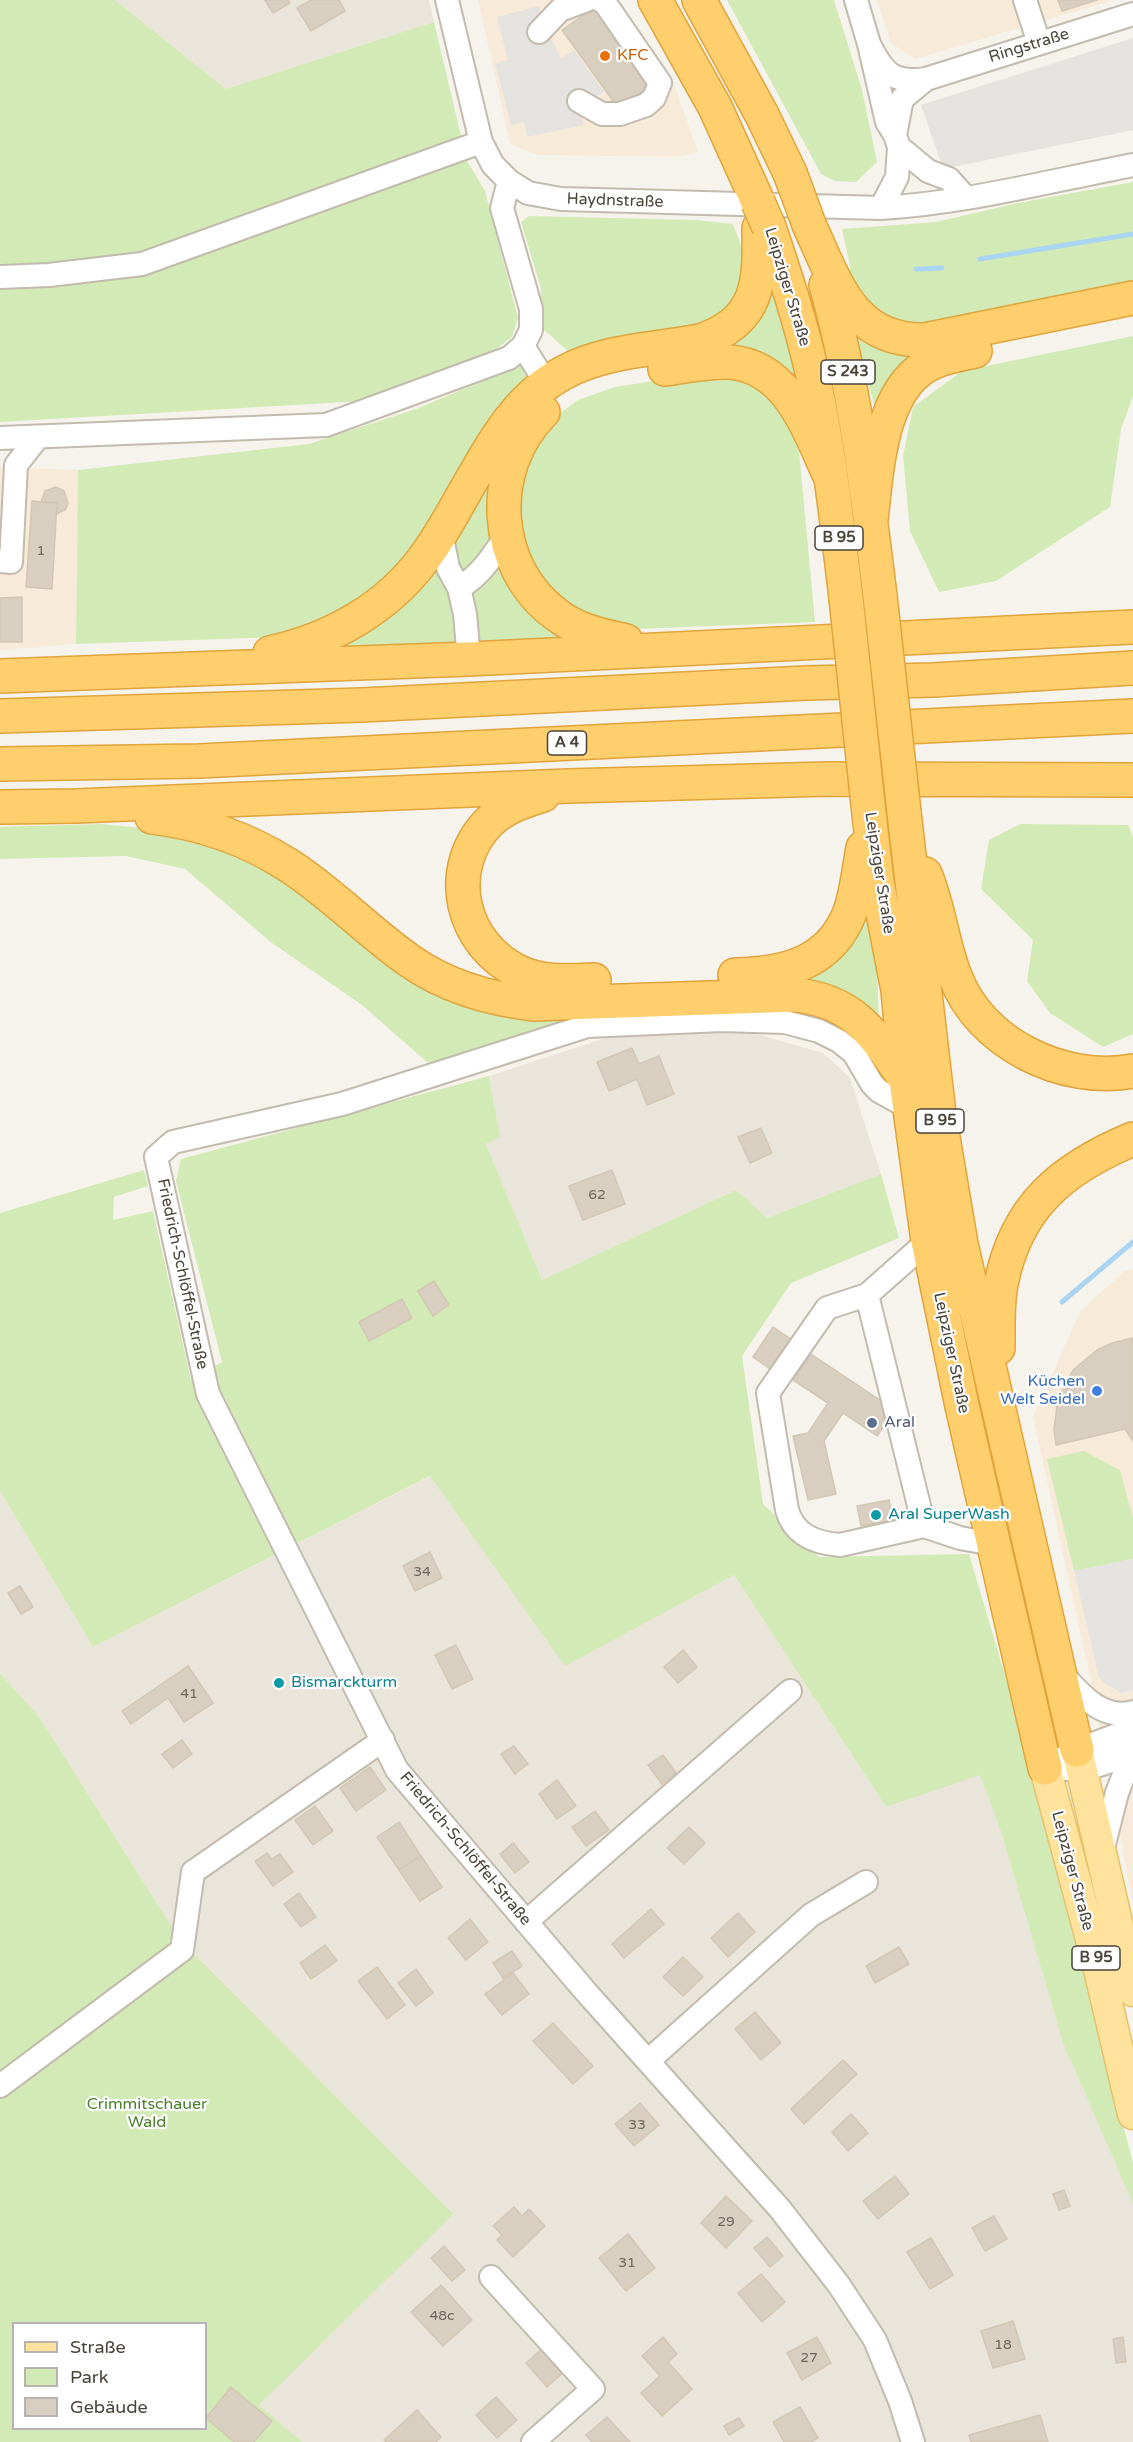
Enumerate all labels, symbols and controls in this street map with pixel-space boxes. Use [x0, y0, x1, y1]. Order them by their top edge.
street label: Ringstraße [987, 25, 1071, 67]
place label: KFC [617, 46, 648, 66]
marker: KFC [598, 49, 612, 63]
street label: Haydnstraße [566, 190, 664, 212]
street label: Leipziger Straße [760, 225, 814, 349]
road number: S 243 [821, 360, 875, 384]
road number: B 95 [815, 526, 863, 550]
house number: 1 [37, 543, 45, 559]
road number: A 4 [548, 731, 586, 755]
street label: Leipziger Straße [860, 811, 898, 935]
road number: B 95 [916, 1109, 964, 1133]
street label: Friedrich-Schlöffel-Straße [152, 1177, 212, 1371]
house number: 62 [588, 1187, 606, 1203]
street label: Leipziger Straße [929, 1291, 973, 1415]
place label: Küchen Welt Seidel [1000, 1372, 1085, 1410]
marker: Küchen Welt Seidel [1090, 1384, 1104, 1398]
place label: Aral [884, 1413, 915, 1433]
marker: Aral [865, 1416, 879, 1430]
place label: Aral SuperWash [888, 1505, 1010, 1525]
marker: Aral SuperWash [869, 1508, 883, 1522]
house number: 34 [413, 1564, 431, 1580]
place label: Bismarckturm [291, 1673, 397, 1693]
marker: Bismarckturm [272, 1676, 286, 1690]
house number: 41 [180, 1686, 198, 1702]
street label: Friedrich-Schlöffel-Straße [395, 1768, 535, 1930]
street label: Leipziger Straße [1047, 1809, 1097, 1933]
road number: B 95 [1072, 1946, 1120, 1970]
park label: Crimmitschauer Wald [87, 2095, 207, 2133]
house number: 33 [628, 2117, 646, 2133]
house number: 29 [717, 2214, 735, 2230]
house number: 31 [618, 2255, 636, 2271]
house number: 48c [429, 2308, 455, 2324]
legend [12, 2322, 207, 2430]
text: Straße [70, 2336, 126, 2358]
house number: 18 [994, 2337, 1012, 2353]
house number: 27 [800, 2350, 818, 2366]
text: Park [70, 2366, 108, 2388]
text: Gebäude [70, 2396, 148, 2418]

